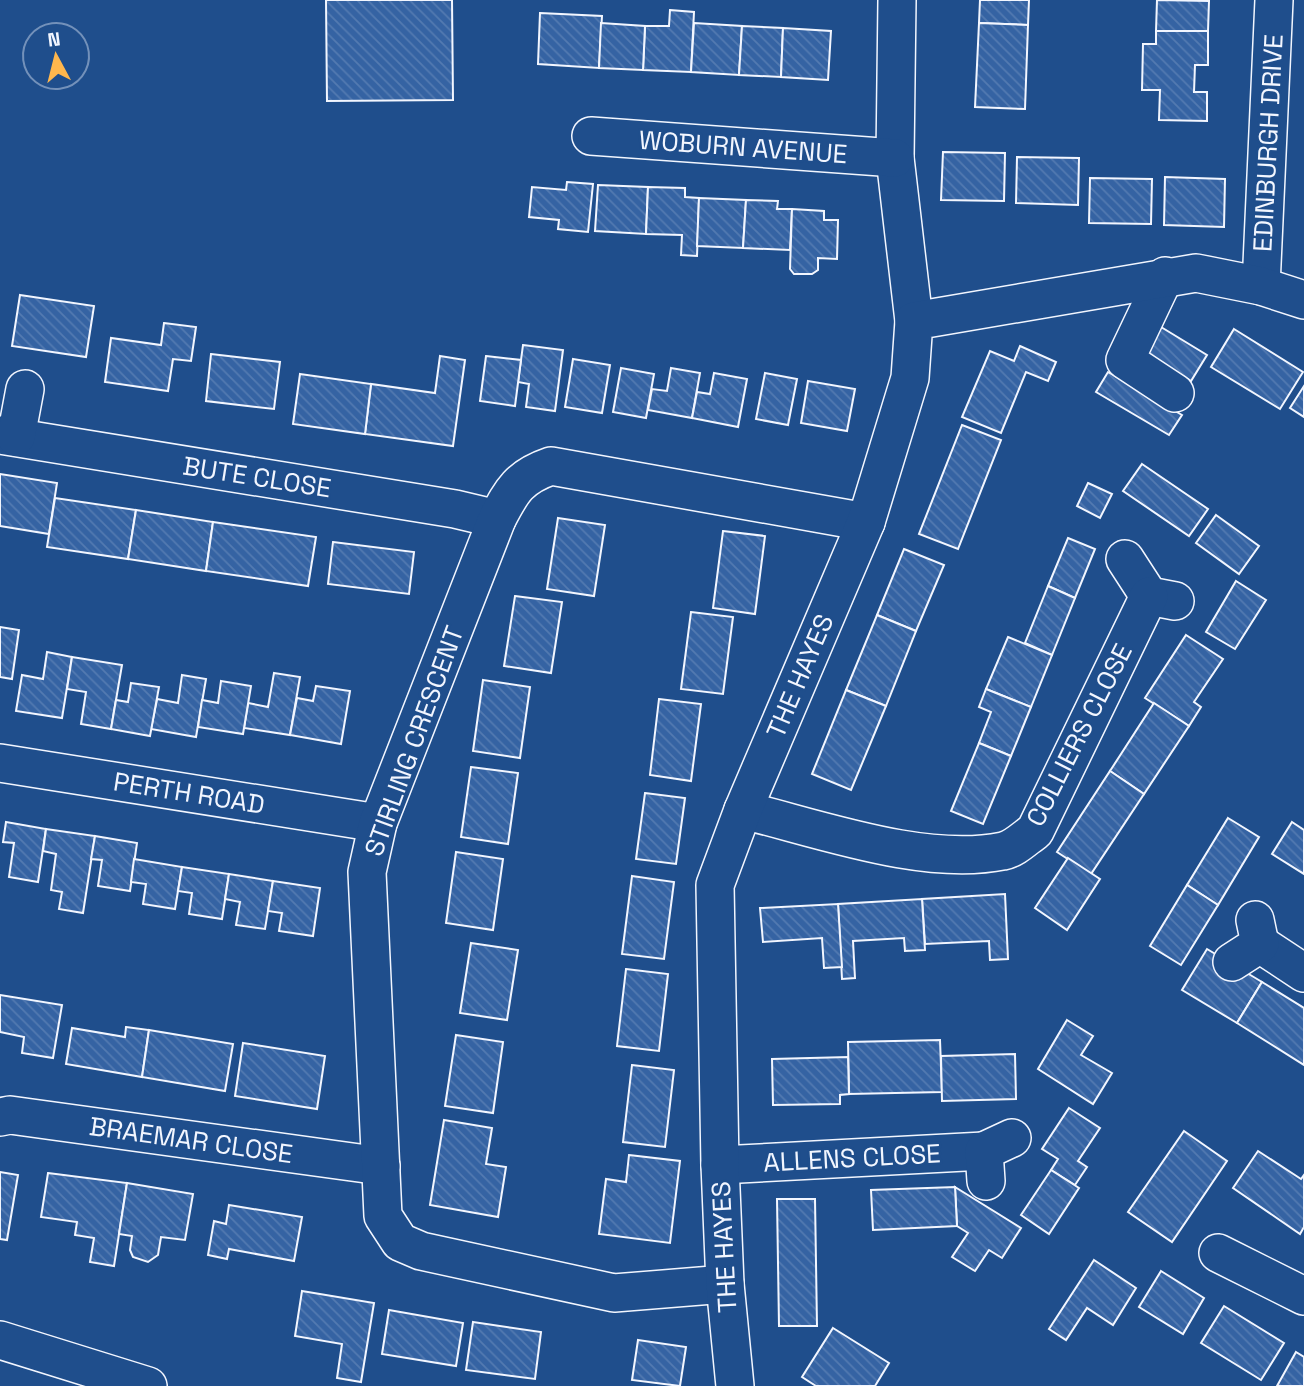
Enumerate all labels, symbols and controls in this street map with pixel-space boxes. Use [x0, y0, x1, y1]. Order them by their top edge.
north arrow [21, 21, 91, 91]
text: N [46, 26, 62, 53]
street label: EDINBURGH DRIVE [1245, 33, 1291, 253]
street label: WOBURN AVENUE [638, 123, 848, 171]
street label: BUTE CLOSE [181, 449, 333, 505]
street label: THE HAYES [759, 609, 841, 743]
street label: STIRLING CRESCENT [357, 621, 471, 861]
street label: COLLIERS CLOSE [1018, 638, 1140, 832]
street label: PERTH ROAD [111, 764, 267, 822]
street label: BRAEMAR CLOSE [87, 1109, 295, 1171]
street label: ALLENS CLOSE [762, 1136, 942, 1180]
street label: THE HAYES [704, 1180, 744, 1314]

